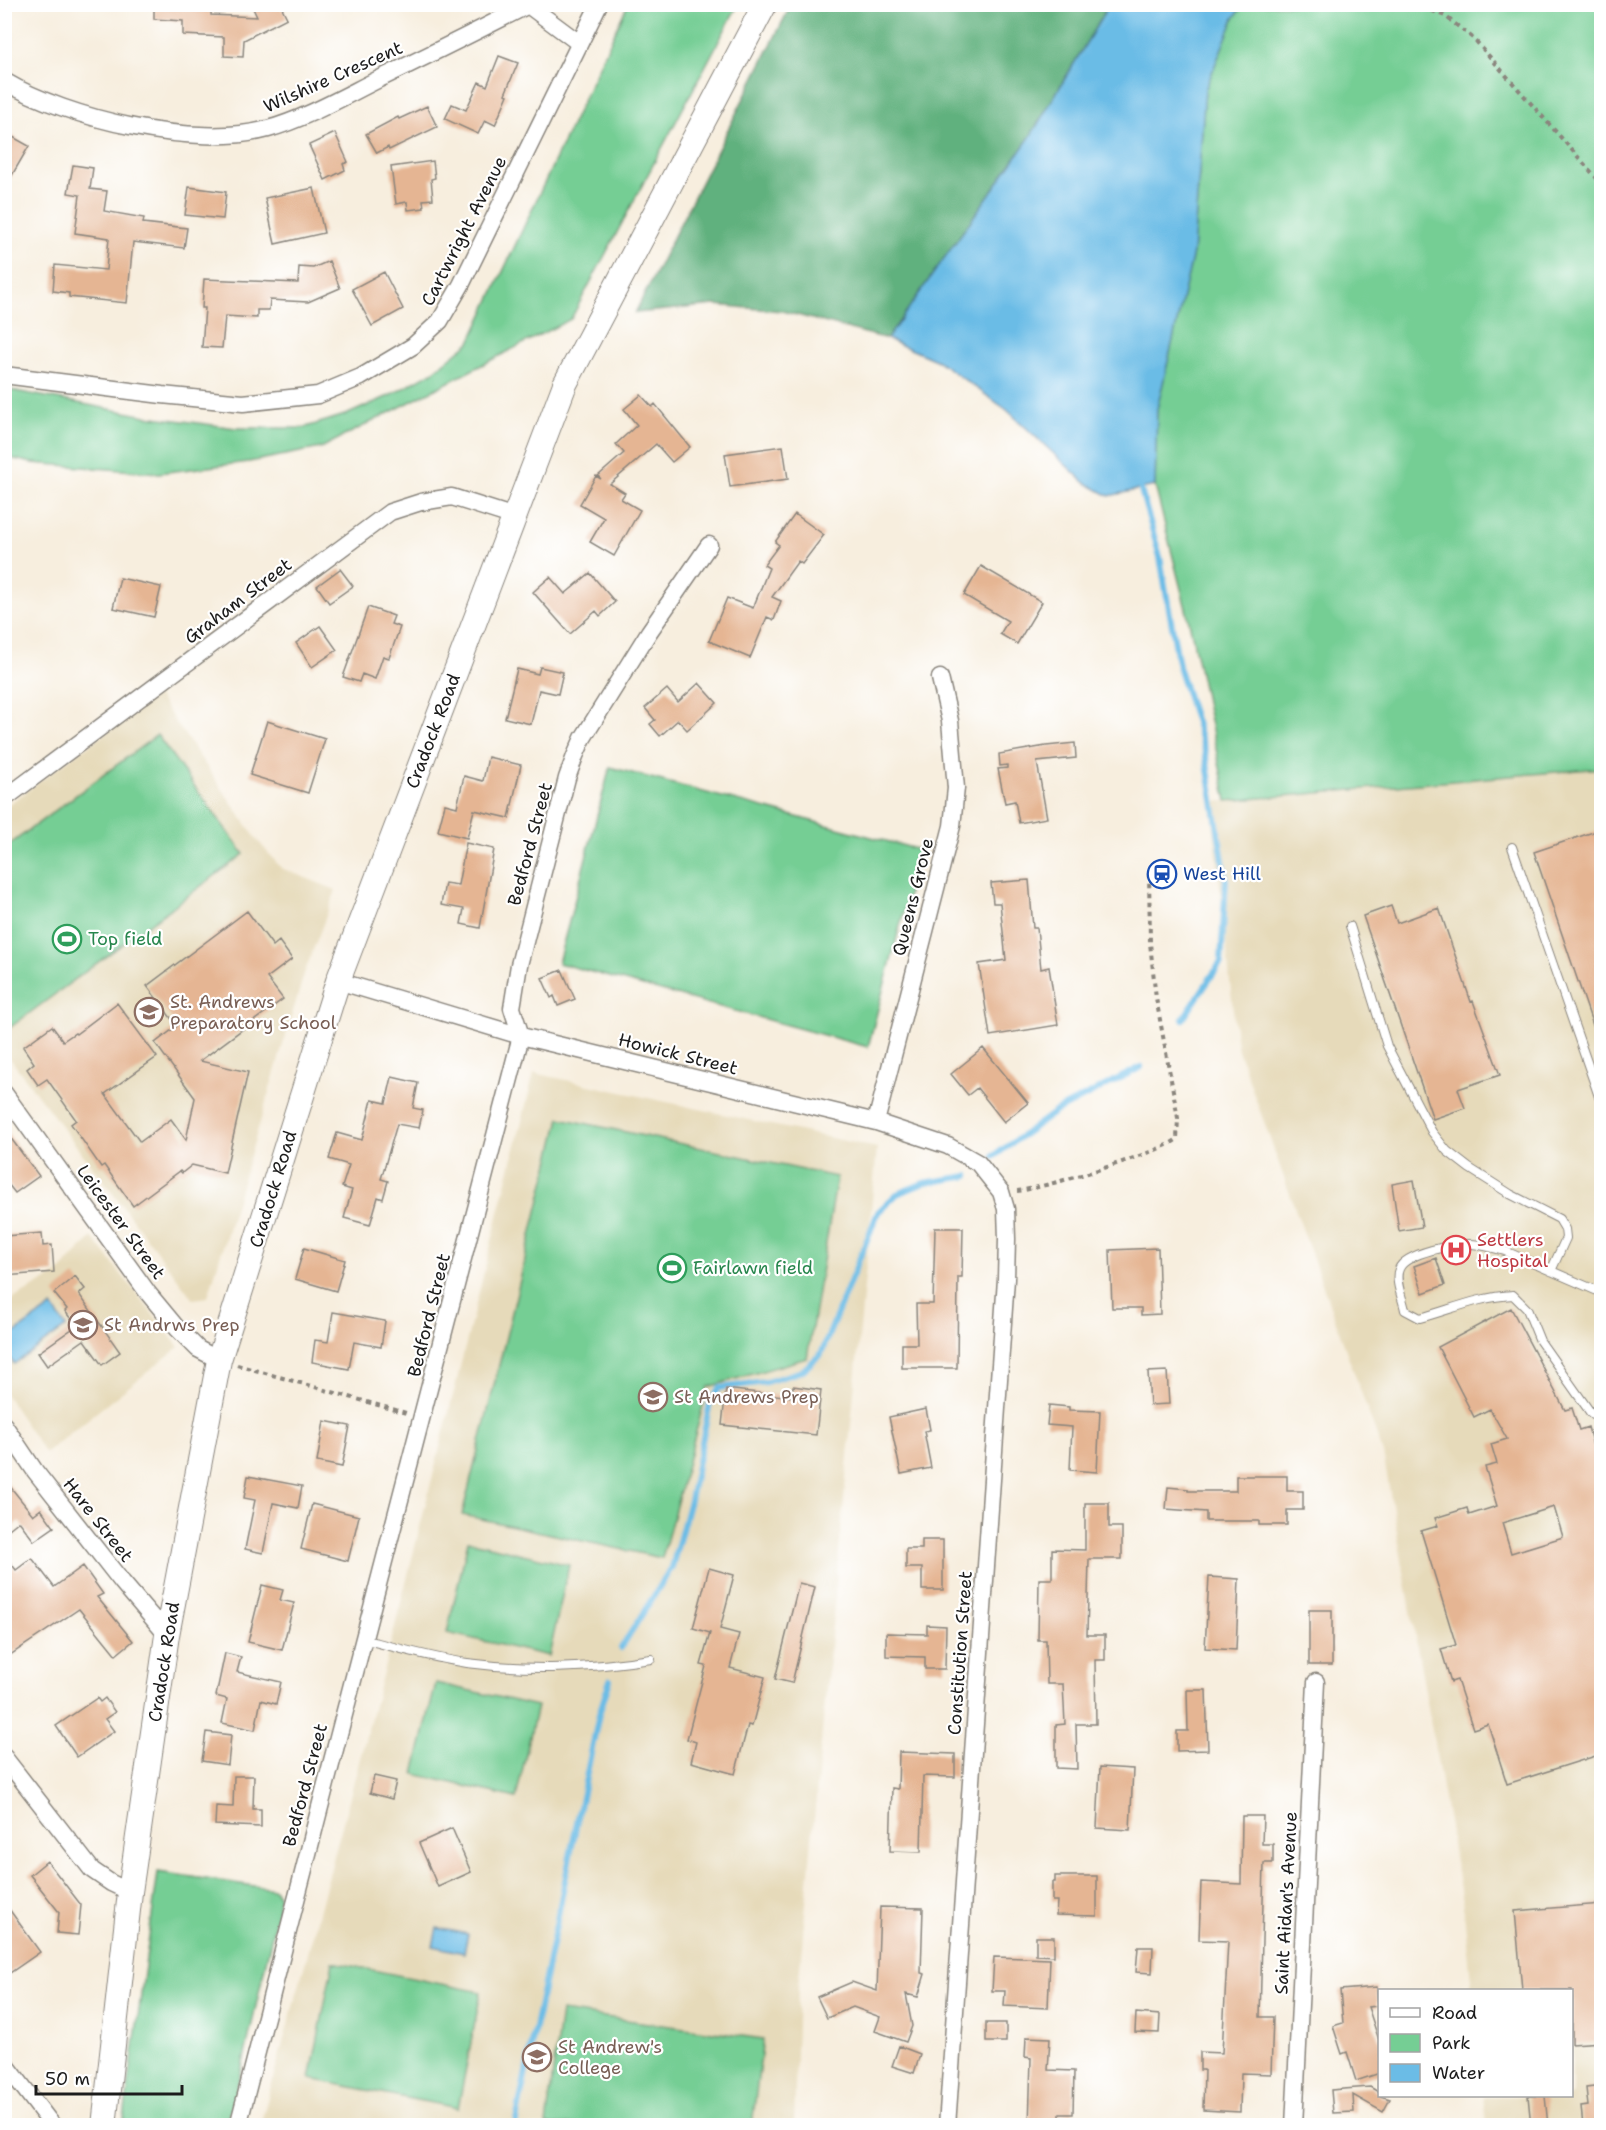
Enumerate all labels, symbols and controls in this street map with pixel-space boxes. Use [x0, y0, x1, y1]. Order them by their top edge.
street label: Wilshire Crescent [260, 36, 406, 118]
street label: Cartwright Avenue [416, 152, 512, 310]
street label: Graham Street [179, 553, 297, 649]
street label: Cradock Road [400, 670, 466, 792]
street label: Bedford Street [502, 780, 558, 908]
street label: Queens Grove [887, 836, 939, 958]
station icon: West Hill [1146, 858, 1178, 890]
place label: West Hill [1183, 862, 1261, 886]
sports icon: Top field [51, 923, 83, 955]
place label: Top field [88, 927, 163, 951]
place label: St. Andrews Preparatory School [170, 990, 337, 1035]
school or university icon: St. Andrews Preparatory School [133, 996, 165, 1028]
street label: Howick Street [616, 1028, 740, 1080]
street label: Cradock Road [244, 1128, 302, 1250]
street label: Leicester Street [71, 1160, 171, 1284]
place label: Settlers Hospital [1477, 1228, 1549, 1273]
hospital icon: Settlers Hospital [1440, 1234, 1472, 1266]
street label: Bedford Street [402, 1251, 456, 1379]
sports icon: Fairlawn field [656, 1252, 688, 1284]
place label: Fairlawn field [693, 1256, 813, 1280]
school or university icon: St Andrws Prep [67, 1309, 99, 1341]
place label: St Andrws Prep [104, 1313, 240, 1337]
school or university icon: St Andrews Prep [637, 1381, 669, 1413]
place label: St Andrews Prep [674, 1385, 819, 1409]
street label: Hare Street [58, 1473, 139, 1567]
street label: Constitution Street [942, 1570, 978, 1736]
street label: Cradock Road [143, 1600, 185, 1724]
street label: Bedford Street [277, 1721, 333, 1849]
street label: Saint Aidan's Avenue [1269, 1811, 1303, 1995]
legend [1378, 1989, 1573, 2097]
text: Road [1432, 2001, 1477, 2025]
text: Park [1432, 2031, 1471, 2055]
place label: St Andrew's College [558, 2035, 662, 2080]
school or university icon: St Andrew's College [521, 2041, 553, 2073]
scale bar [36, 2058, 182, 2096]
text: Water [1432, 2061, 1485, 2085]
text: 50 m [45, 2067, 90, 2091]

